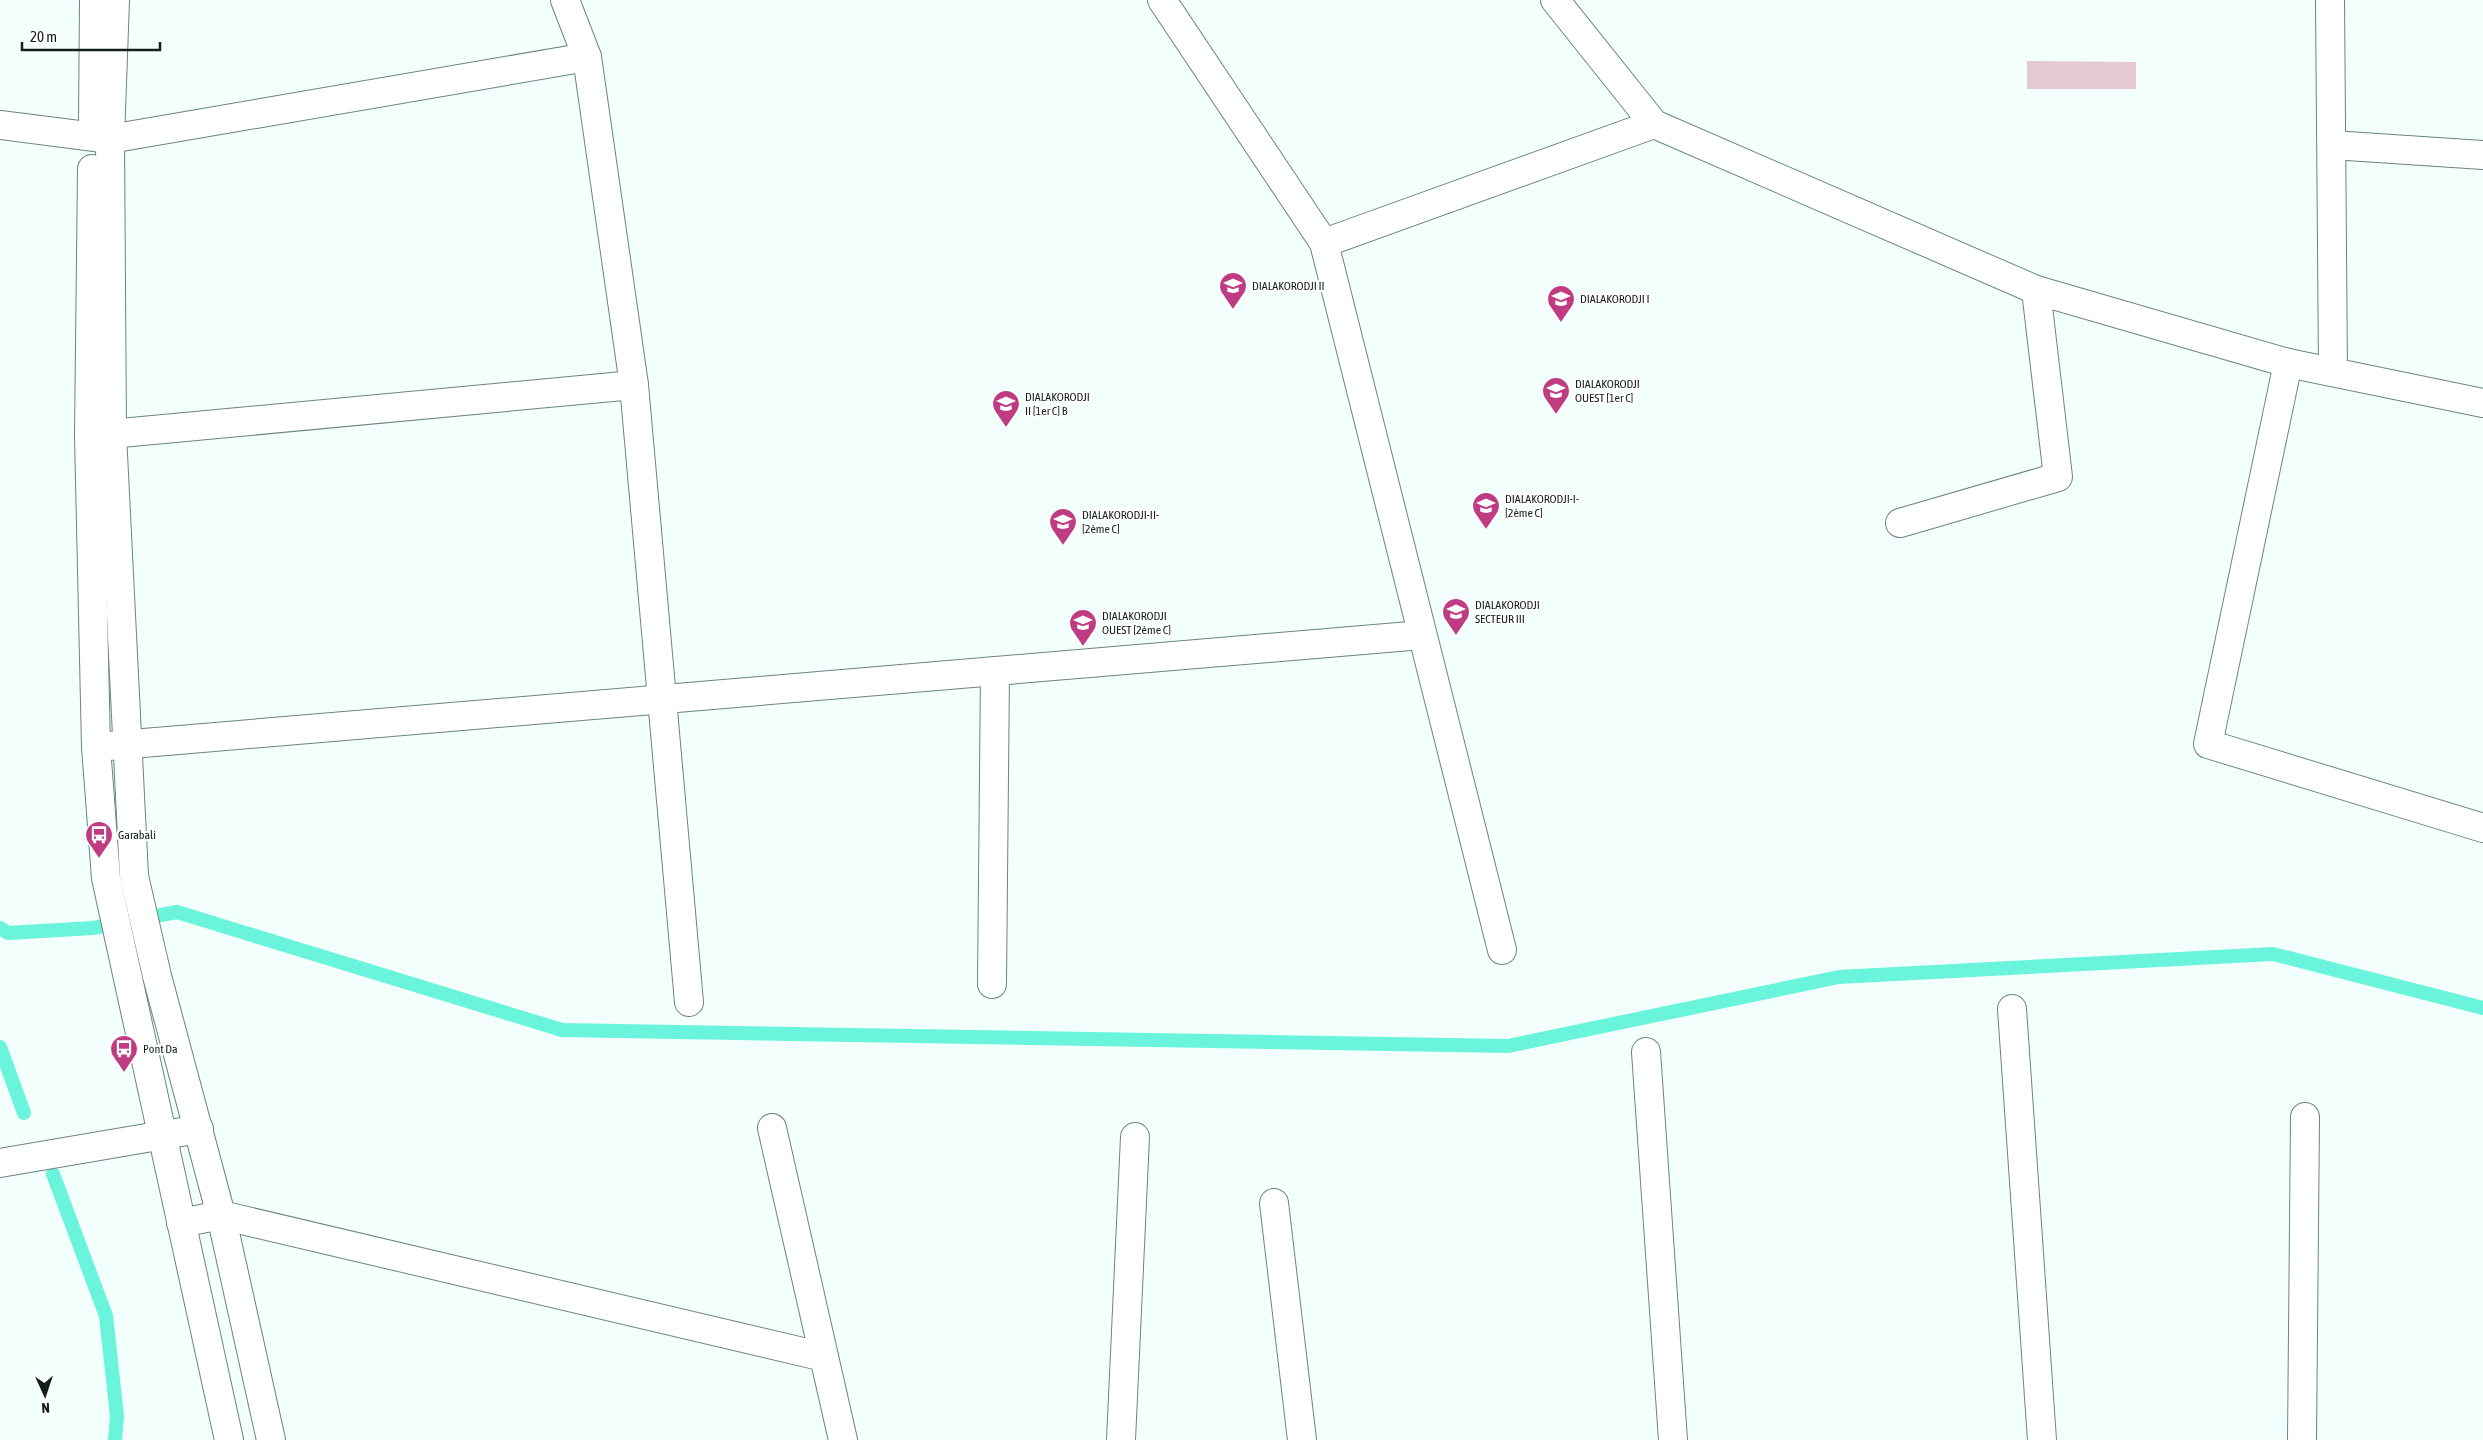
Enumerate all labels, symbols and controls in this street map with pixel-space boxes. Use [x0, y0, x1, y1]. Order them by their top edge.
scale bar [22, 20, 160, 52]
text: 20 m [30, 28, 57, 45]
school or university icon: DIALAKORODJI II [1218, 271, 1248, 310]
place label: DIALAKORODJI II [1252, 279, 1325, 293]
school or university icon: DIALAKORODJI I [1546, 284, 1576, 323]
place label: DIALAKORODJI I [1580, 292, 1650, 306]
school or university icon: DIALAKORODJI OUEST [1er C] [1541, 376, 1571, 415]
place label: DIALAKORODJI OUEST [1er C] [1575, 377, 1640, 405]
school or university icon: DIALAKORODJI II [1er C] B [991, 389, 1021, 428]
place label: DIALAKORODJI II [1er C] B [1025, 390, 1090, 418]
school or university icon: DIALAKORODJI-I- [2ème C] [1471, 491, 1501, 530]
place label: DIALAKORODJI-I- [2ème C] [1505, 492, 1579, 520]
school or university icon: DIALAKORODJI-II- [2ème C] [1048, 507, 1078, 546]
place label: DIALAKORODJI-II- [2ème C] [1082, 508, 1159, 536]
school or university icon: DIALAKORODJI SECTEUR III [1441, 597, 1471, 636]
place label: DIALAKORODJI SECTEUR III [1475, 598, 1540, 626]
school or university icon: DIALAKORODJI OUEST [2ème C] [1068, 608, 1098, 647]
place label: DIALAKORODJI OUEST [2ème C] [1102, 609, 1171, 637]
bus stop icon: Garabali [84, 820, 114, 859]
place label: Garabali [118, 828, 156, 842]
bus stop icon: Pont Da [109, 1034, 139, 1073]
place label: Pont Da [143, 1042, 178, 1056]
north arrow [20, 1370, 70, 1420]
text: N [41, 1400, 50, 1416]

